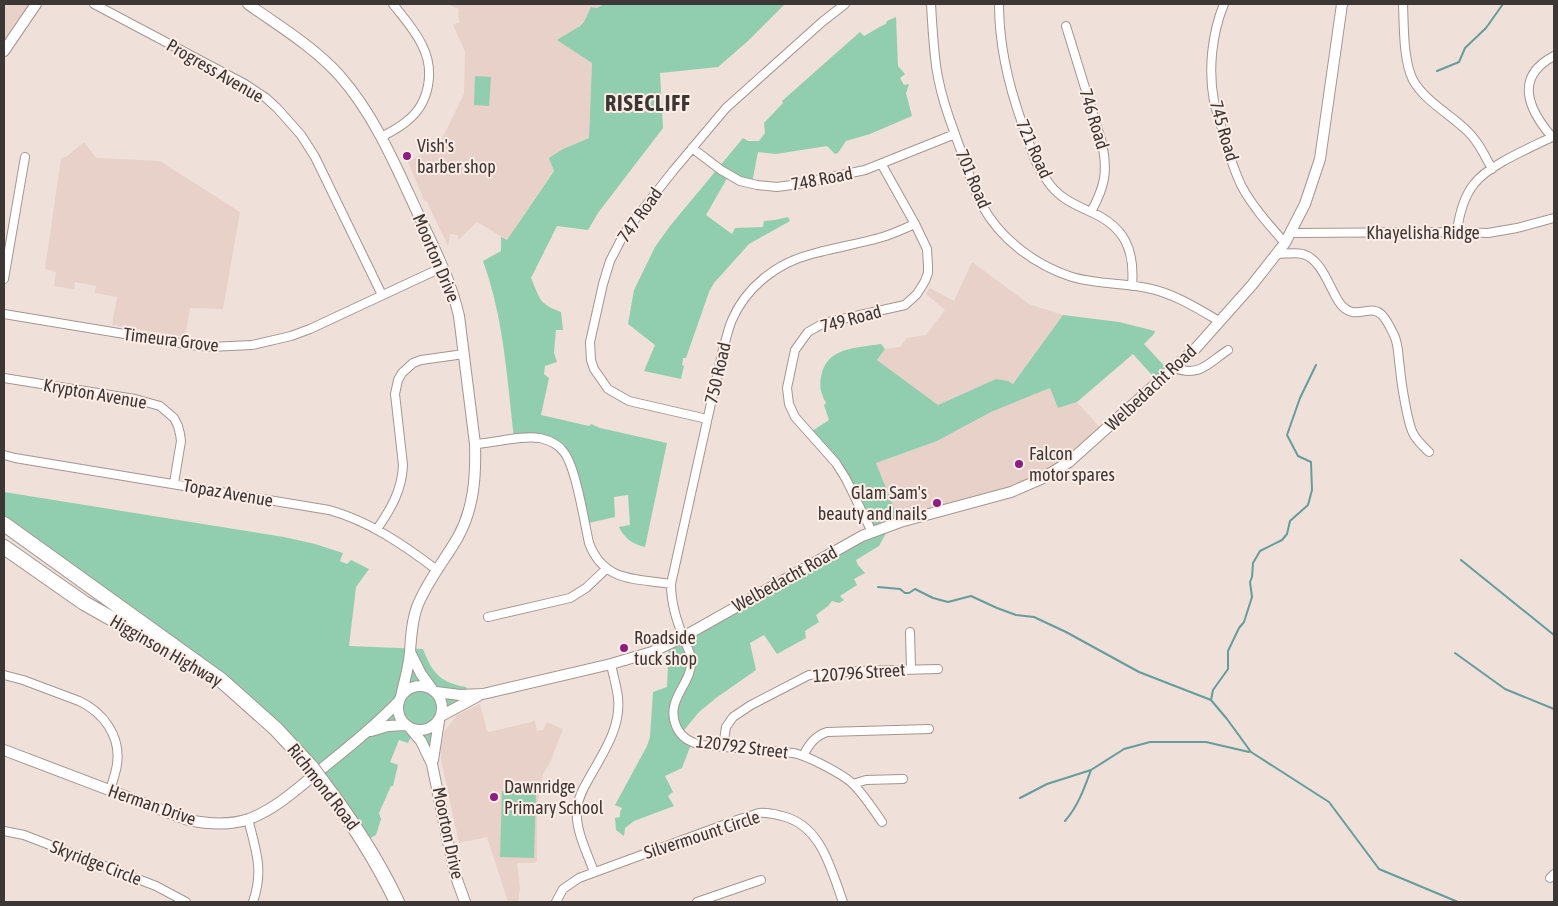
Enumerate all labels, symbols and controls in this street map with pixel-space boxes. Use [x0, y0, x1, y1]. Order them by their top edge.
street label: Progress Avenue [163, 34, 268, 107]
street label: 746 Road [1075, 86, 1114, 152]
district label: RISECLIFF [605, 90, 691, 116]
street label: 745 Road [1206, 98, 1243, 164]
street label: 721 Road [1012, 116, 1057, 181]
place label: Vish's barber shop [417, 135, 496, 177]
street label: 701 Road [952, 146, 995, 212]
marker: Vish's barber shop [401, 150, 413, 162]
street label: 748 Road [789, 162, 854, 195]
street label: 747 Road [613, 183, 666, 246]
street label: Moorton Drive [408, 211, 464, 305]
street label: Khayelisha Ridge [1366, 222, 1480, 243]
street label: 749 Road [818, 300, 884, 337]
street label: Timeura Grove [122, 323, 220, 356]
street label: 750 Road [700, 340, 735, 406]
street label: Welbedacht Road [1101, 340, 1200, 435]
street label: Krypton Avenue [42, 374, 148, 413]
place label: Falcon motor spares [1029, 443, 1115, 485]
marker: Falcon motor spares [1013, 458, 1025, 470]
street label: Topaz Avenue [181, 474, 275, 511]
place label: Glam Sam's beauty and nails [818, 482, 927, 524]
marker: Glam Sam's beauty and nails [931, 497, 943, 509]
street label: Welbedacht Road [729, 541, 841, 616]
street label: Higginson Highway [106, 610, 226, 691]
place label: Roadside tuck shop [634, 627, 697, 669]
marker: Roadside tuck shop [618, 642, 630, 654]
street label: 120796 Street [812, 659, 906, 686]
street label: 120792 Street [695, 730, 789, 763]
street label: Richmond Road [283, 739, 364, 834]
place label: Dawnridge Primary School [504, 776, 604, 818]
street label: Herman Drive [106, 780, 199, 829]
street label: Moorton Drive [428, 785, 469, 881]
marker: Dawnridge Primary School [488, 791, 500, 803]
street label: Silvermount Circle [641, 806, 762, 863]
street label: Skyridge Circle [48, 836, 145, 890]

